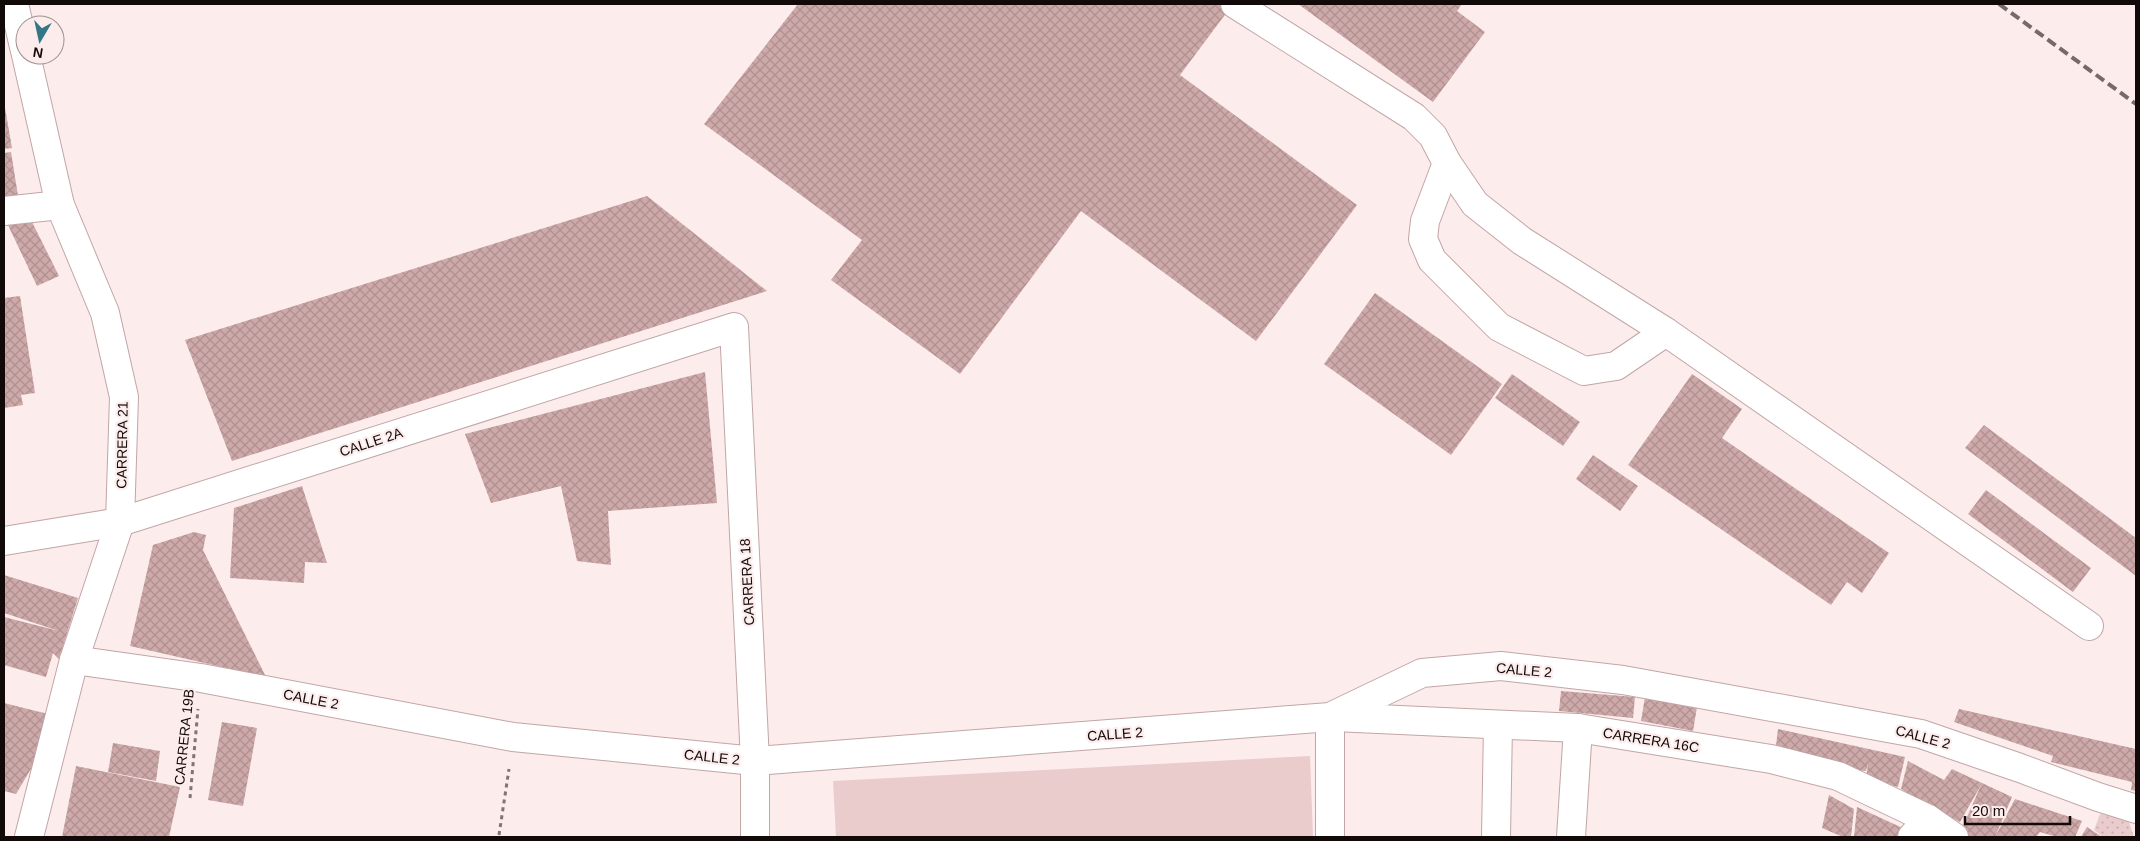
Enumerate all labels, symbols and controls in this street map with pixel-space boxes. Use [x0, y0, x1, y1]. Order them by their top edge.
north arrow [15, 15, 65, 65]
text: N [32, 44, 44, 62]
street label: CARRERA 21 [113, 401, 131, 489]
street label: CALLE 2A [337, 424, 405, 460]
street label: CARRERA 18 [737, 538, 757, 626]
street label: CALLE 2 [1495, 660, 1553, 680]
street label: CALLE 2 [282, 686, 340, 712]
street label: CARRERA 19B [171, 688, 197, 786]
street label: CALLE 2 [1894, 722, 1952, 752]
street label: CALLE 2 [1086, 724, 1144, 744]
street label: CARRERA 16C [1602, 724, 1700, 756]
street label: CALLE 2 [683, 746, 741, 768]
scale bar [1965, 794, 2070, 826]
text: 20 m [1972, 802, 2005, 819]

